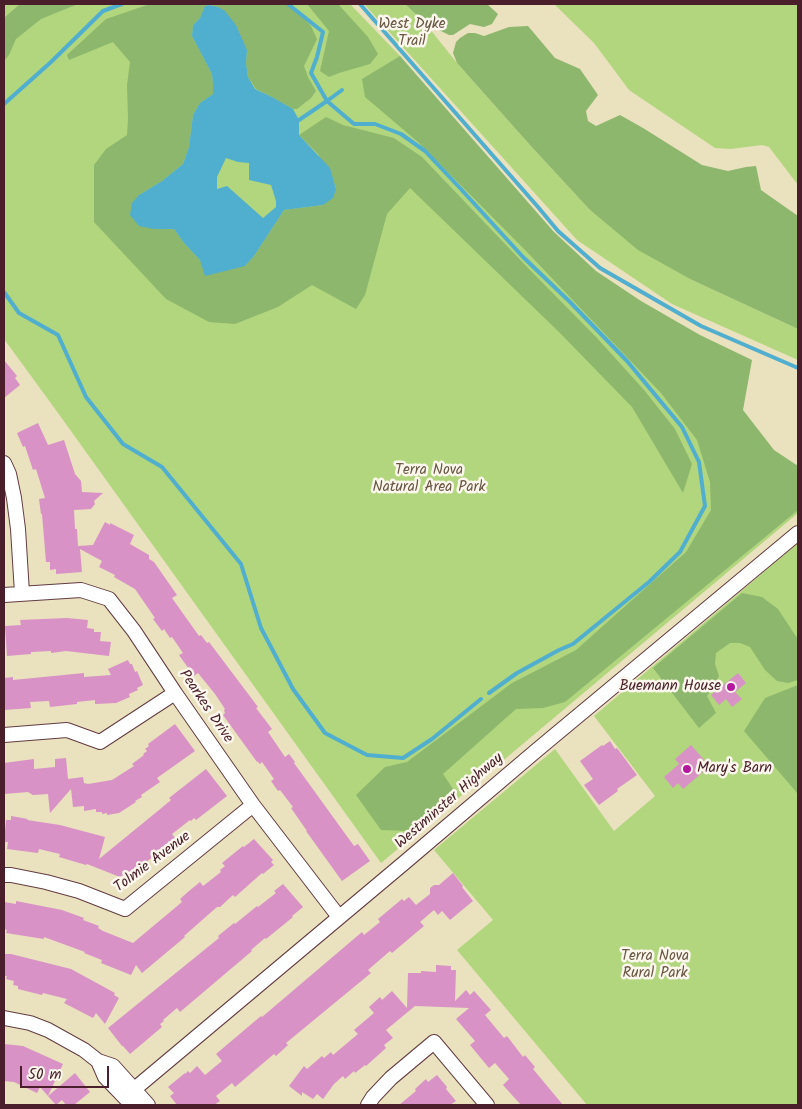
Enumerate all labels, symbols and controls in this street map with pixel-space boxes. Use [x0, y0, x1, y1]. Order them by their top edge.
park label: West Dyke Trail [378, 16, 446, 51]
park label: Terra Nova Natural Area Park [373, 462, 485, 497]
street label: Pearkes Drive [174, 667, 236, 747]
place label: Buemann House [619, 678, 721, 696]
marker: Buemann House [725, 681, 737, 693]
street label: Westminster Highway [392, 750, 508, 854]
place label: Mary's Barn [697, 760, 772, 778]
marker: Mary's Barn [681, 763, 693, 775]
street label: Tolmie Avenue [111, 828, 195, 898]
park label: Terra Nova Rural Park [621, 948, 689, 983]
scale bar [22, 1056, 111, 1088]
text: 50 m [28, 1063, 62, 1087]

